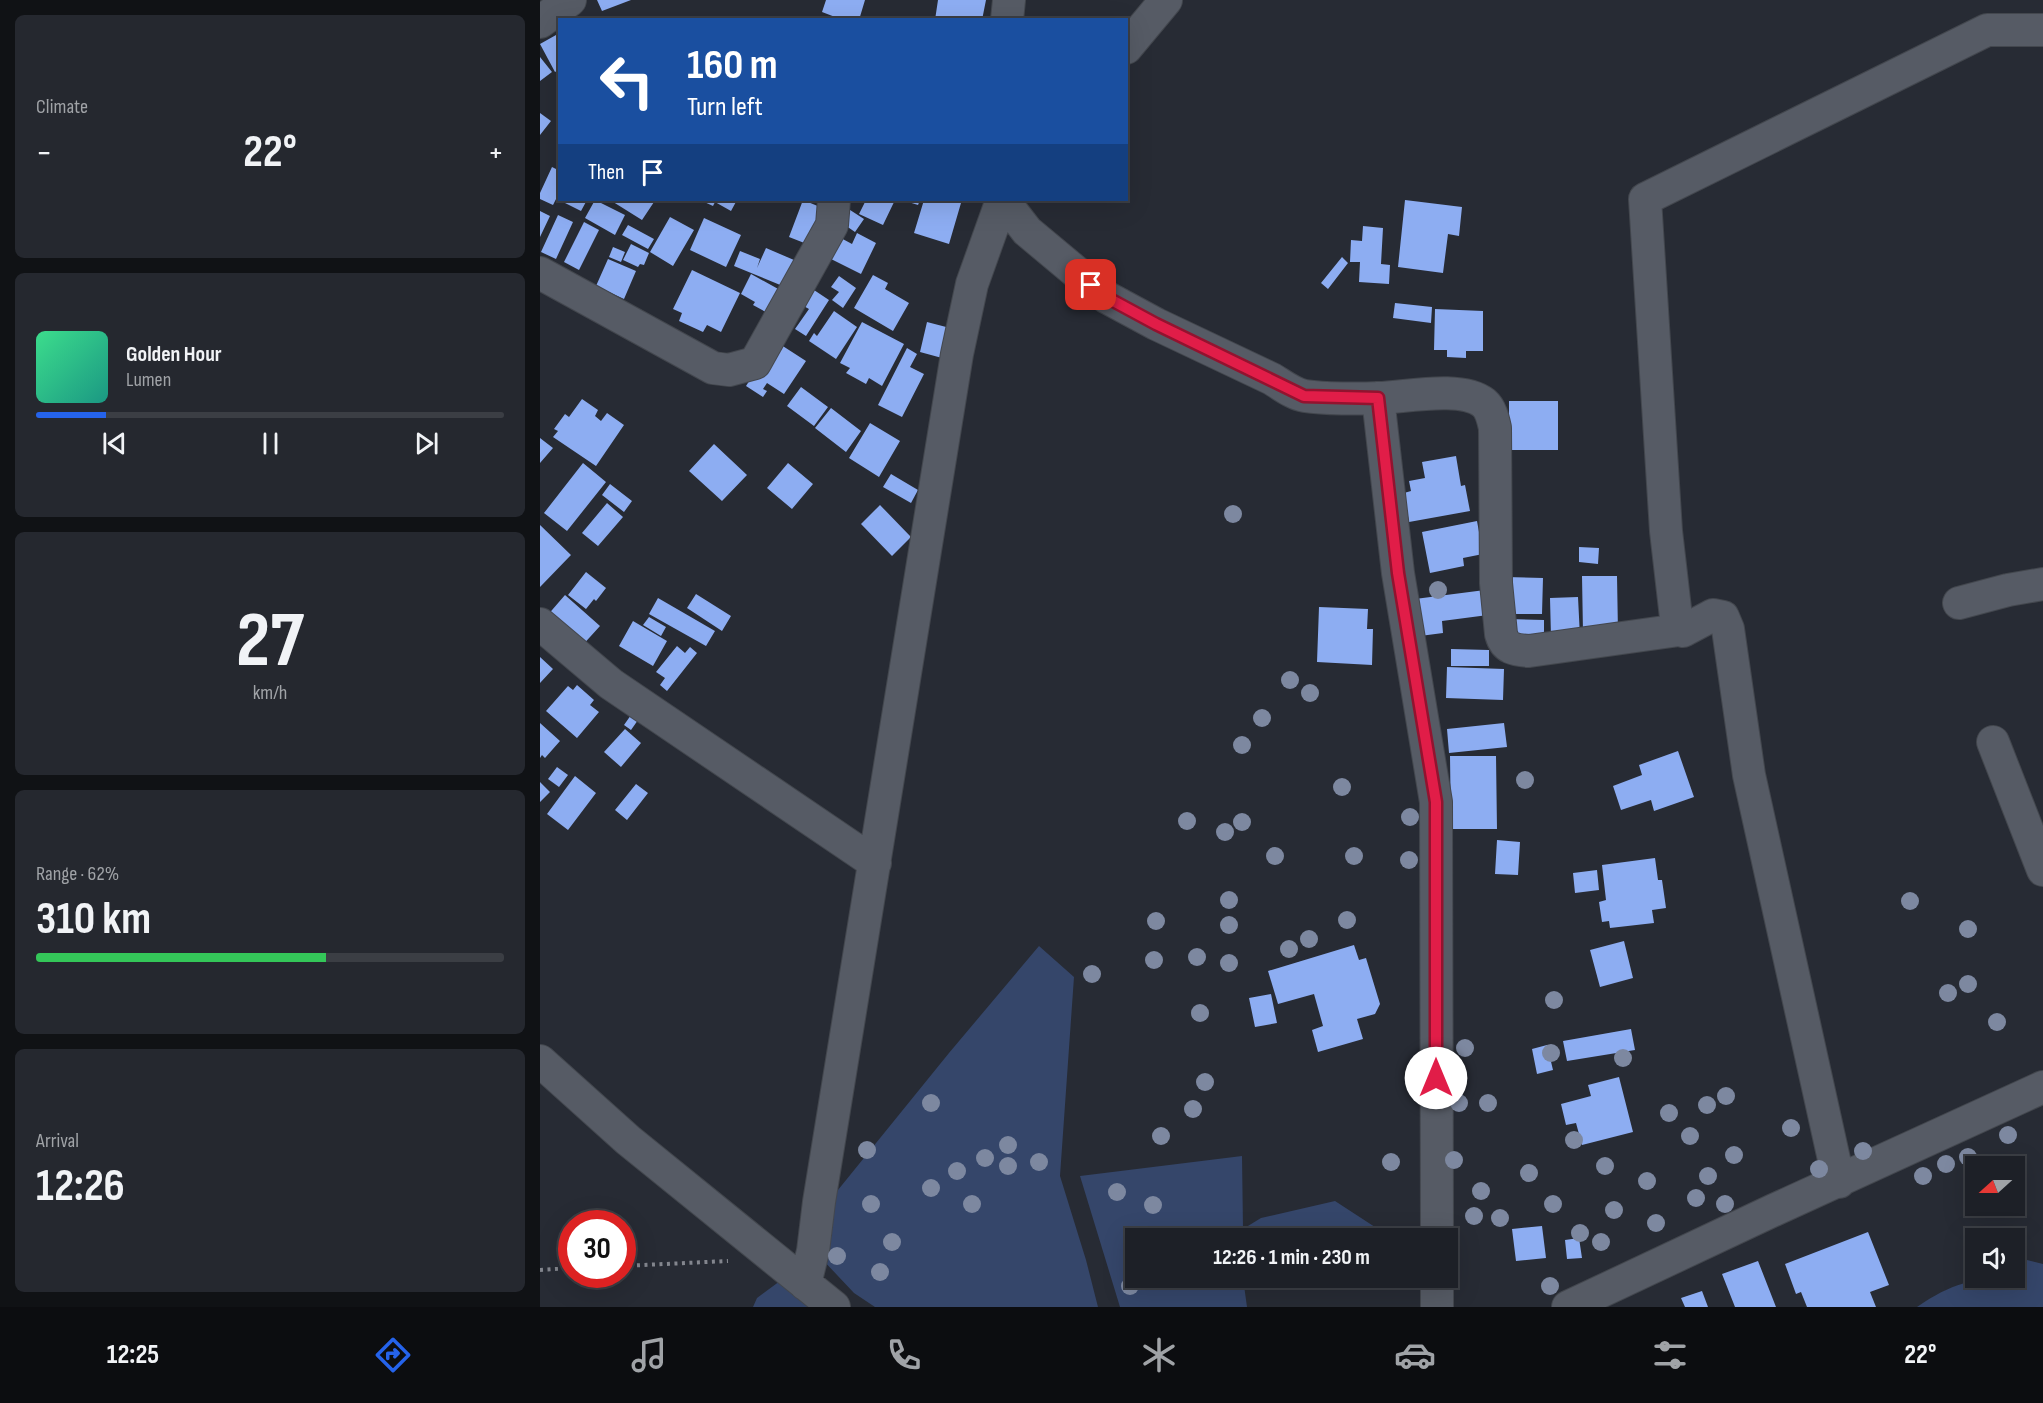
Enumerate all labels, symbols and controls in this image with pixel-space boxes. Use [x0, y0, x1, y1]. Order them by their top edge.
text: 160 m [687, 40, 778, 91]
icon: left [588, 42, 666, 120]
text: Turn left [687, 91, 763, 123]
text: Climate [36, 95, 88, 119]
text: 22° [243, 125, 297, 180]
text: − [36, 133, 52, 173]
text: + [488, 133, 504, 173]
icon: arrive [636, 156, 669, 189]
text: Then [588, 159, 624, 186]
pin [1065, 259, 1116, 310]
icon: arrive [1074, 268, 1107, 301]
text: Golden Hour [126, 341, 222, 368]
text: Lumen [126, 368, 171, 392]
icon: previous [98, 427, 131, 460]
icon: pause [254, 427, 287, 460]
icon: next [410, 427, 443, 460]
text: 27 [236, 595, 304, 688]
text: km/h [253, 681, 287, 705]
text: Range · 62% [36, 862, 119, 886]
text: 310 km [36, 892, 151, 947]
position arrow [1404, 1046, 1468, 1110]
text: Arrival [36, 1129, 79, 1153]
north arrow [1965, 1156, 2025, 1216]
map controls [1965, 1156, 2025, 1288]
text: 12:26 [36, 1159, 125, 1214]
speed limit sign: 30 [558, 1210, 636, 1288]
button: sound [1965, 1228, 2025, 1288]
text: 12:26 · 1 min · 230 m [1213, 1244, 1370, 1271]
icon: directions [372, 1334, 414, 1376]
icon: music [628, 1334, 670, 1376]
icon: phone [883, 1334, 925, 1376]
icon: climate [1138, 1334, 1180, 1376]
icon: car [1394, 1334, 1436, 1376]
icon: filters [1649, 1334, 1691, 1376]
text: 12:25 [107, 1339, 159, 1371]
text: 22° [1904, 1339, 1936, 1371]

